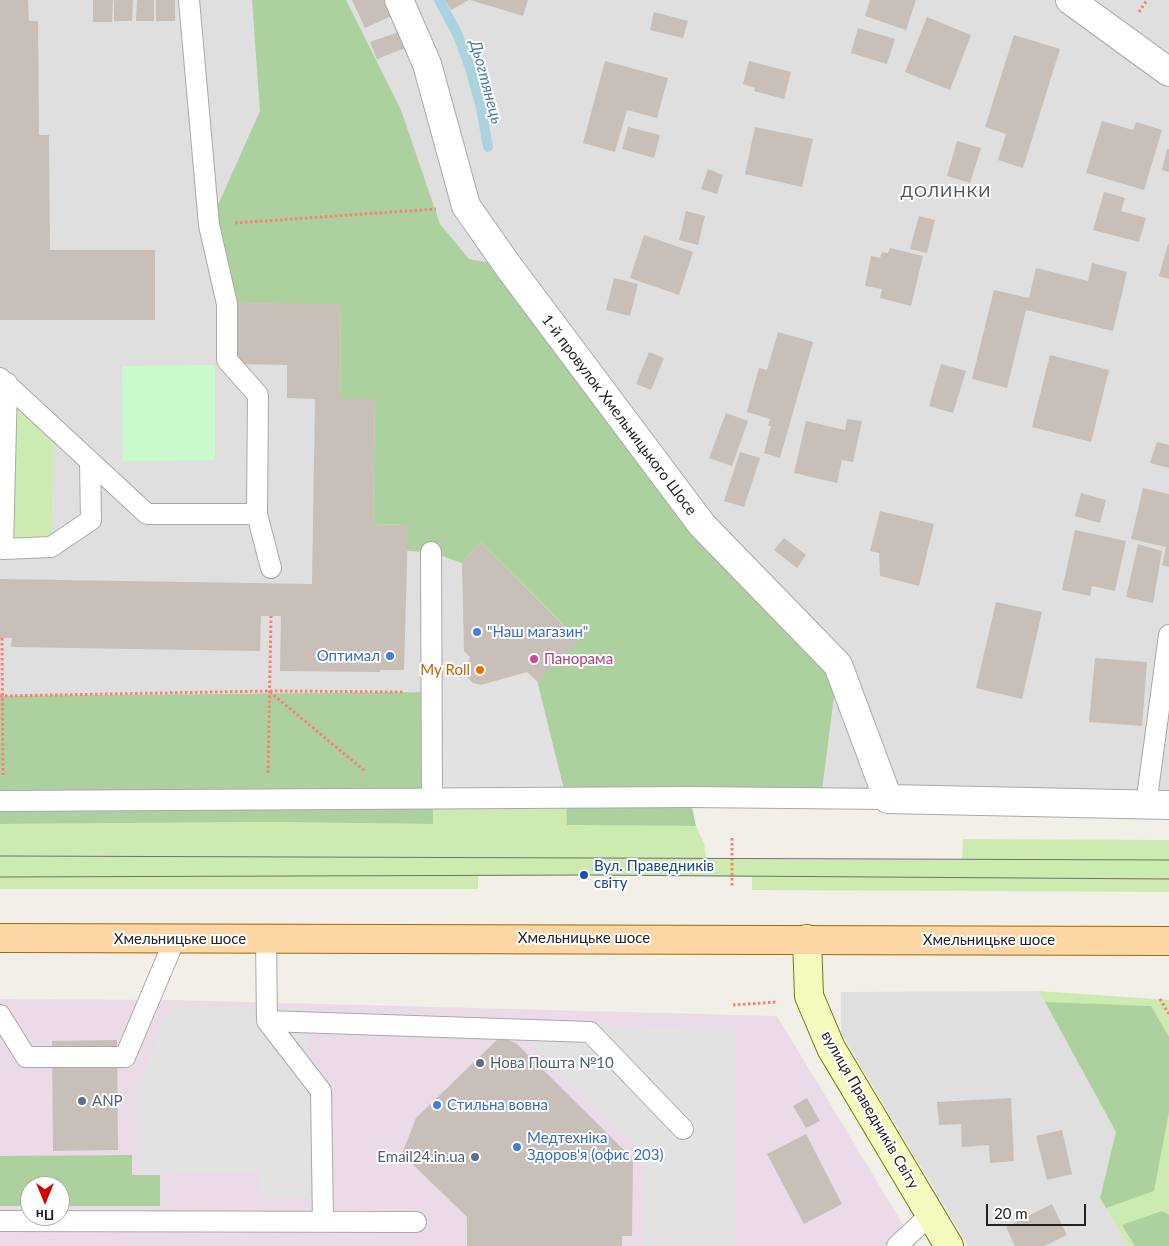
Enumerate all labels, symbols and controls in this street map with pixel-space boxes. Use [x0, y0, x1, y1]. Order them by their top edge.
water label: Дьогтянець [466, 38, 506, 126]
district label: ДОЛИНКИ [900, 182, 992, 202]
street label: 1-й провулок Хмельницького Шосе [538, 311, 700, 519]
place label: "Наш магазин" [487, 623, 588, 641]
marker: "Наш магазин" [471, 626, 483, 638]
place label: Оптимал [317, 647, 380, 665]
marker: Оптимал [384, 650, 396, 662]
place label: Панорама [544, 650, 613, 668]
marker: Панорама [528, 653, 540, 665]
place label: My Roll [420, 661, 470, 679]
marker: My Roll [474, 664, 486, 676]
place label: Вул. Праведників світу [594, 857, 714, 892]
marker: Вул. Праведників світу [578, 869, 590, 881]
street label: Хмельницьке шосе [518, 929, 650, 947]
street label: Хмельницьке шосе [114, 930, 246, 948]
street label: Хмельницьке шосе [923, 931, 1055, 949]
street label: вулиця Праведників Світу [817, 1028, 923, 1192]
place label: Нова Пошта №10 [490, 1054, 614, 1072]
marker: Нова Пошта №10 [474, 1057, 486, 1069]
place label: ANP [92, 1092, 123, 1110]
marker: ANP [76, 1095, 88, 1107]
place label: Стильна вовна [447, 1096, 548, 1114]
marker: Стильна вовна [431, 1099, 443, 1111]
place label: Медтехніка Здоров'я (офис 203) [527, 1129, 664, 1164]
marker: Медтехніка Здоров'я (офис 203) [511, 1141, 523, 1153]
place label: Email24.in.ua [377, 1148, 465, 1166]
marker: Email24.in.ua [469, 1151, 481, 1163]
north arrow [20, 1176, 70, 1226]
scale bar [989, 1194, 1089, 1226]
text: 20 m [994, 1204, 1028, 1222]
text: Пн [36, 1207, 54, 1224]

